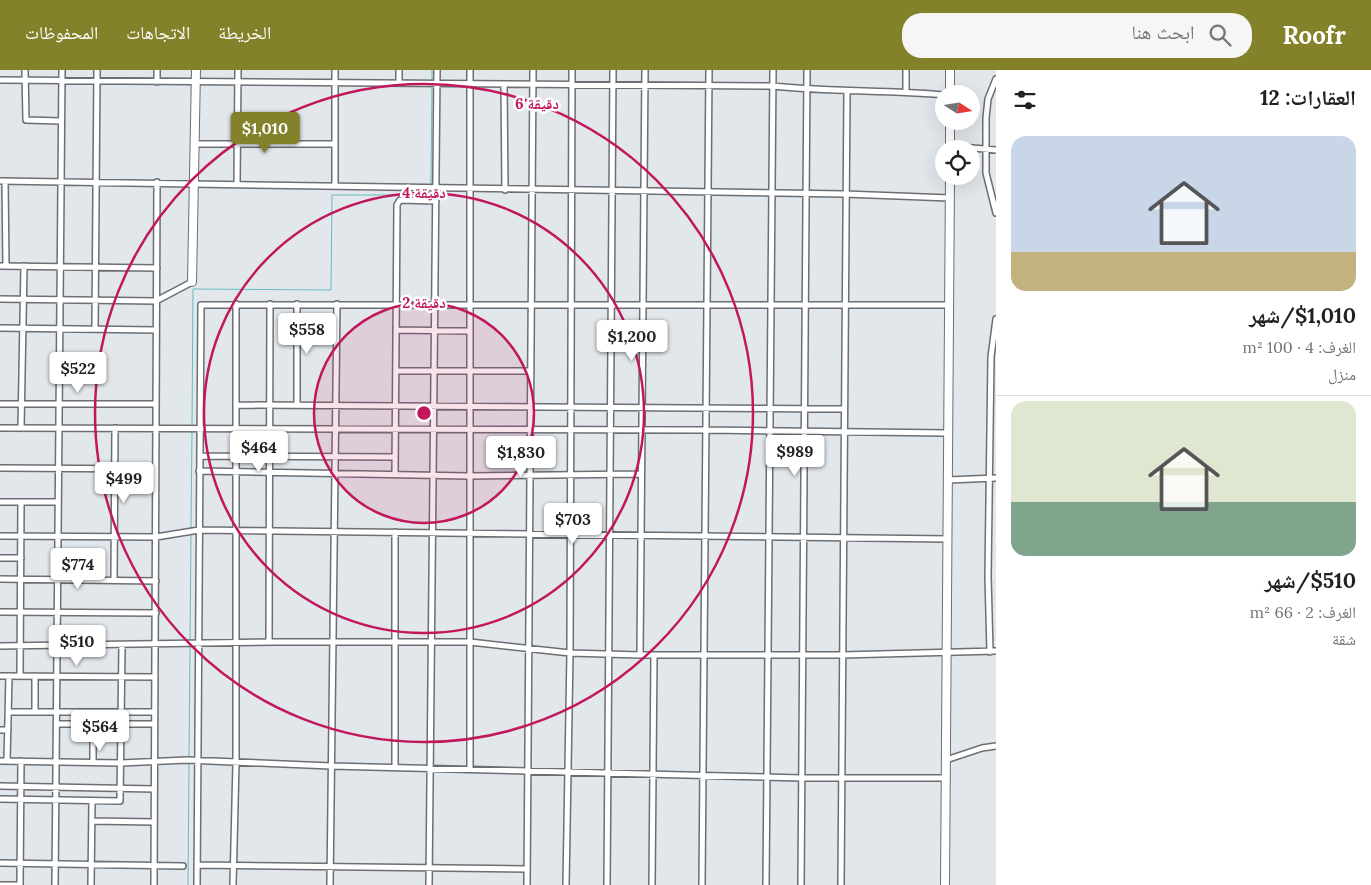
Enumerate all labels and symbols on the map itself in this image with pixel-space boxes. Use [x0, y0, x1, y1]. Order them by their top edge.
north arrow [935, 85, 980, 130]
text: 6 دقيقة [515, 94, 559, 113]
pin: $1,010 [224, 112, 306, 154]
text: 4 دقيقة [402, 183, 446, 202]
text: 2 دقيقة [402, 293, 446, 312]
pin: $558 [277, 312, 337, 355]
pin: $1,200 [591, 320, 673, 362]
pin: $522 [48, 352, 108, 394]
centre of rings [415, 404, 433, 422]
pin: $464 [229, 430, 289, 473]
pin: $989 [765, 434, 825, 477]
pin: $1,830 [480, 436, 562, 478]
pin: $499 [94, 462, 154, 504]
pin: $703 [543, 502, 603, 545]
pin: $774 [48, 548, 108, 590]
pin: $510 [47, 624, 107, 667]
pin: $564 [70, 710, 130, 752]

